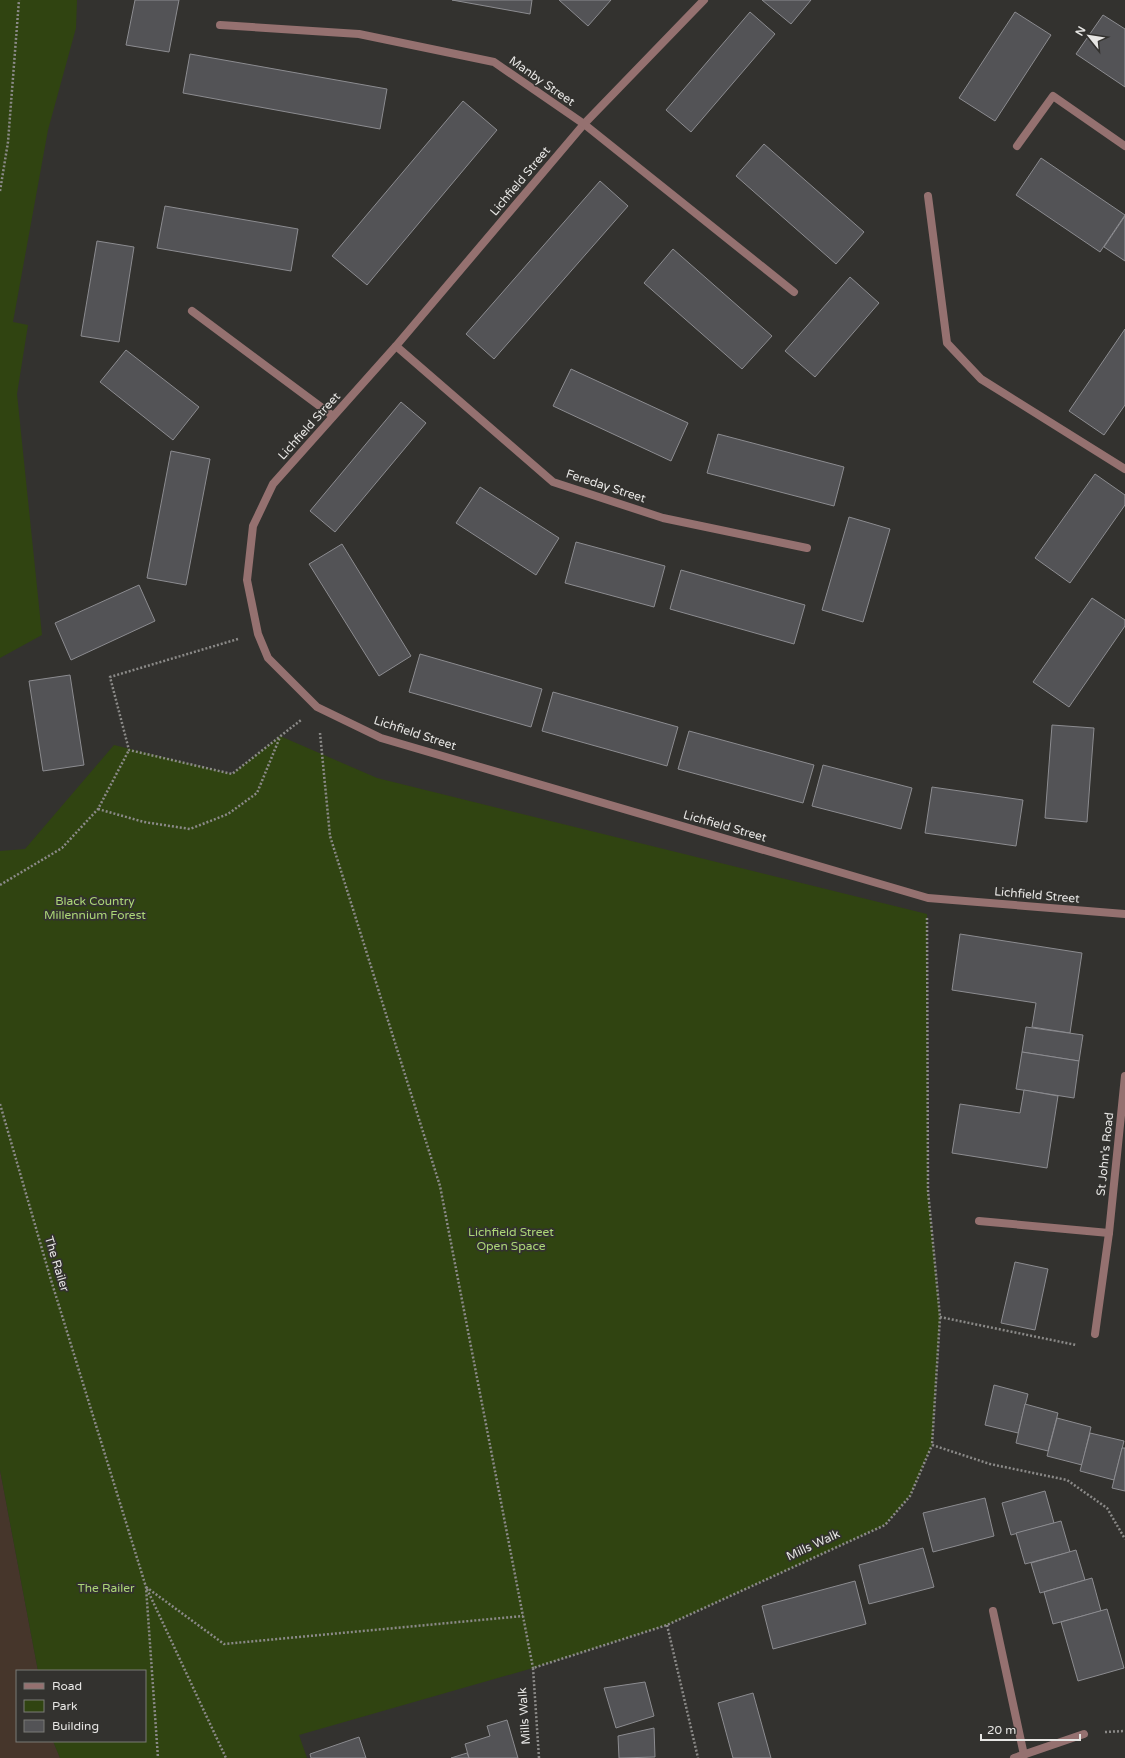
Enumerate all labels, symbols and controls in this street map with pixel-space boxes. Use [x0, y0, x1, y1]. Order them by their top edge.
north arrow [1069, 16, 1109, 56]
text: N [1073, 24, 1089, 38]
street label: Manby Street [506, 53, 578, 109]
street label: Lichfield Street [487, 143, 553, 218]
street label: Lichfield Street [275, 389, 343, 463]
street label: Fereday Street [564, 467, 648, 506]
street label: Lichfield Street [372, 713, 458, 753]
street label: Lichfield Street [682, 807, 769, 845]
street label: Lichfield Street [994, 884, 1081, 906]
park label: Black Country Millennium Forest [44, 894, 146, 922]
street label: St John's Road [1094, 1111, 1116, 1197]
park label: Lichfield Street Open Space [468, 1225, 554, 1253]
street label: The Railer [42, 1235, 72, 1294]
street label: Mills Walk [784, 1526, 842, 1563]
park label: The Railer [77, 1581, 135, 1595]
legend [16, 1670, 146, 1742]
text: Road [52, 1679, 82, 1693]
street label: Mills Walk [515, 1687, 533, 1745]
text: Park [52, 1699, 78, 1713]
scale bar [981, 1716, 1080, 1742]
text: Building [52, 1719, 99, 1733]
text: 20 m [987, 1723, 1016, 1737]

